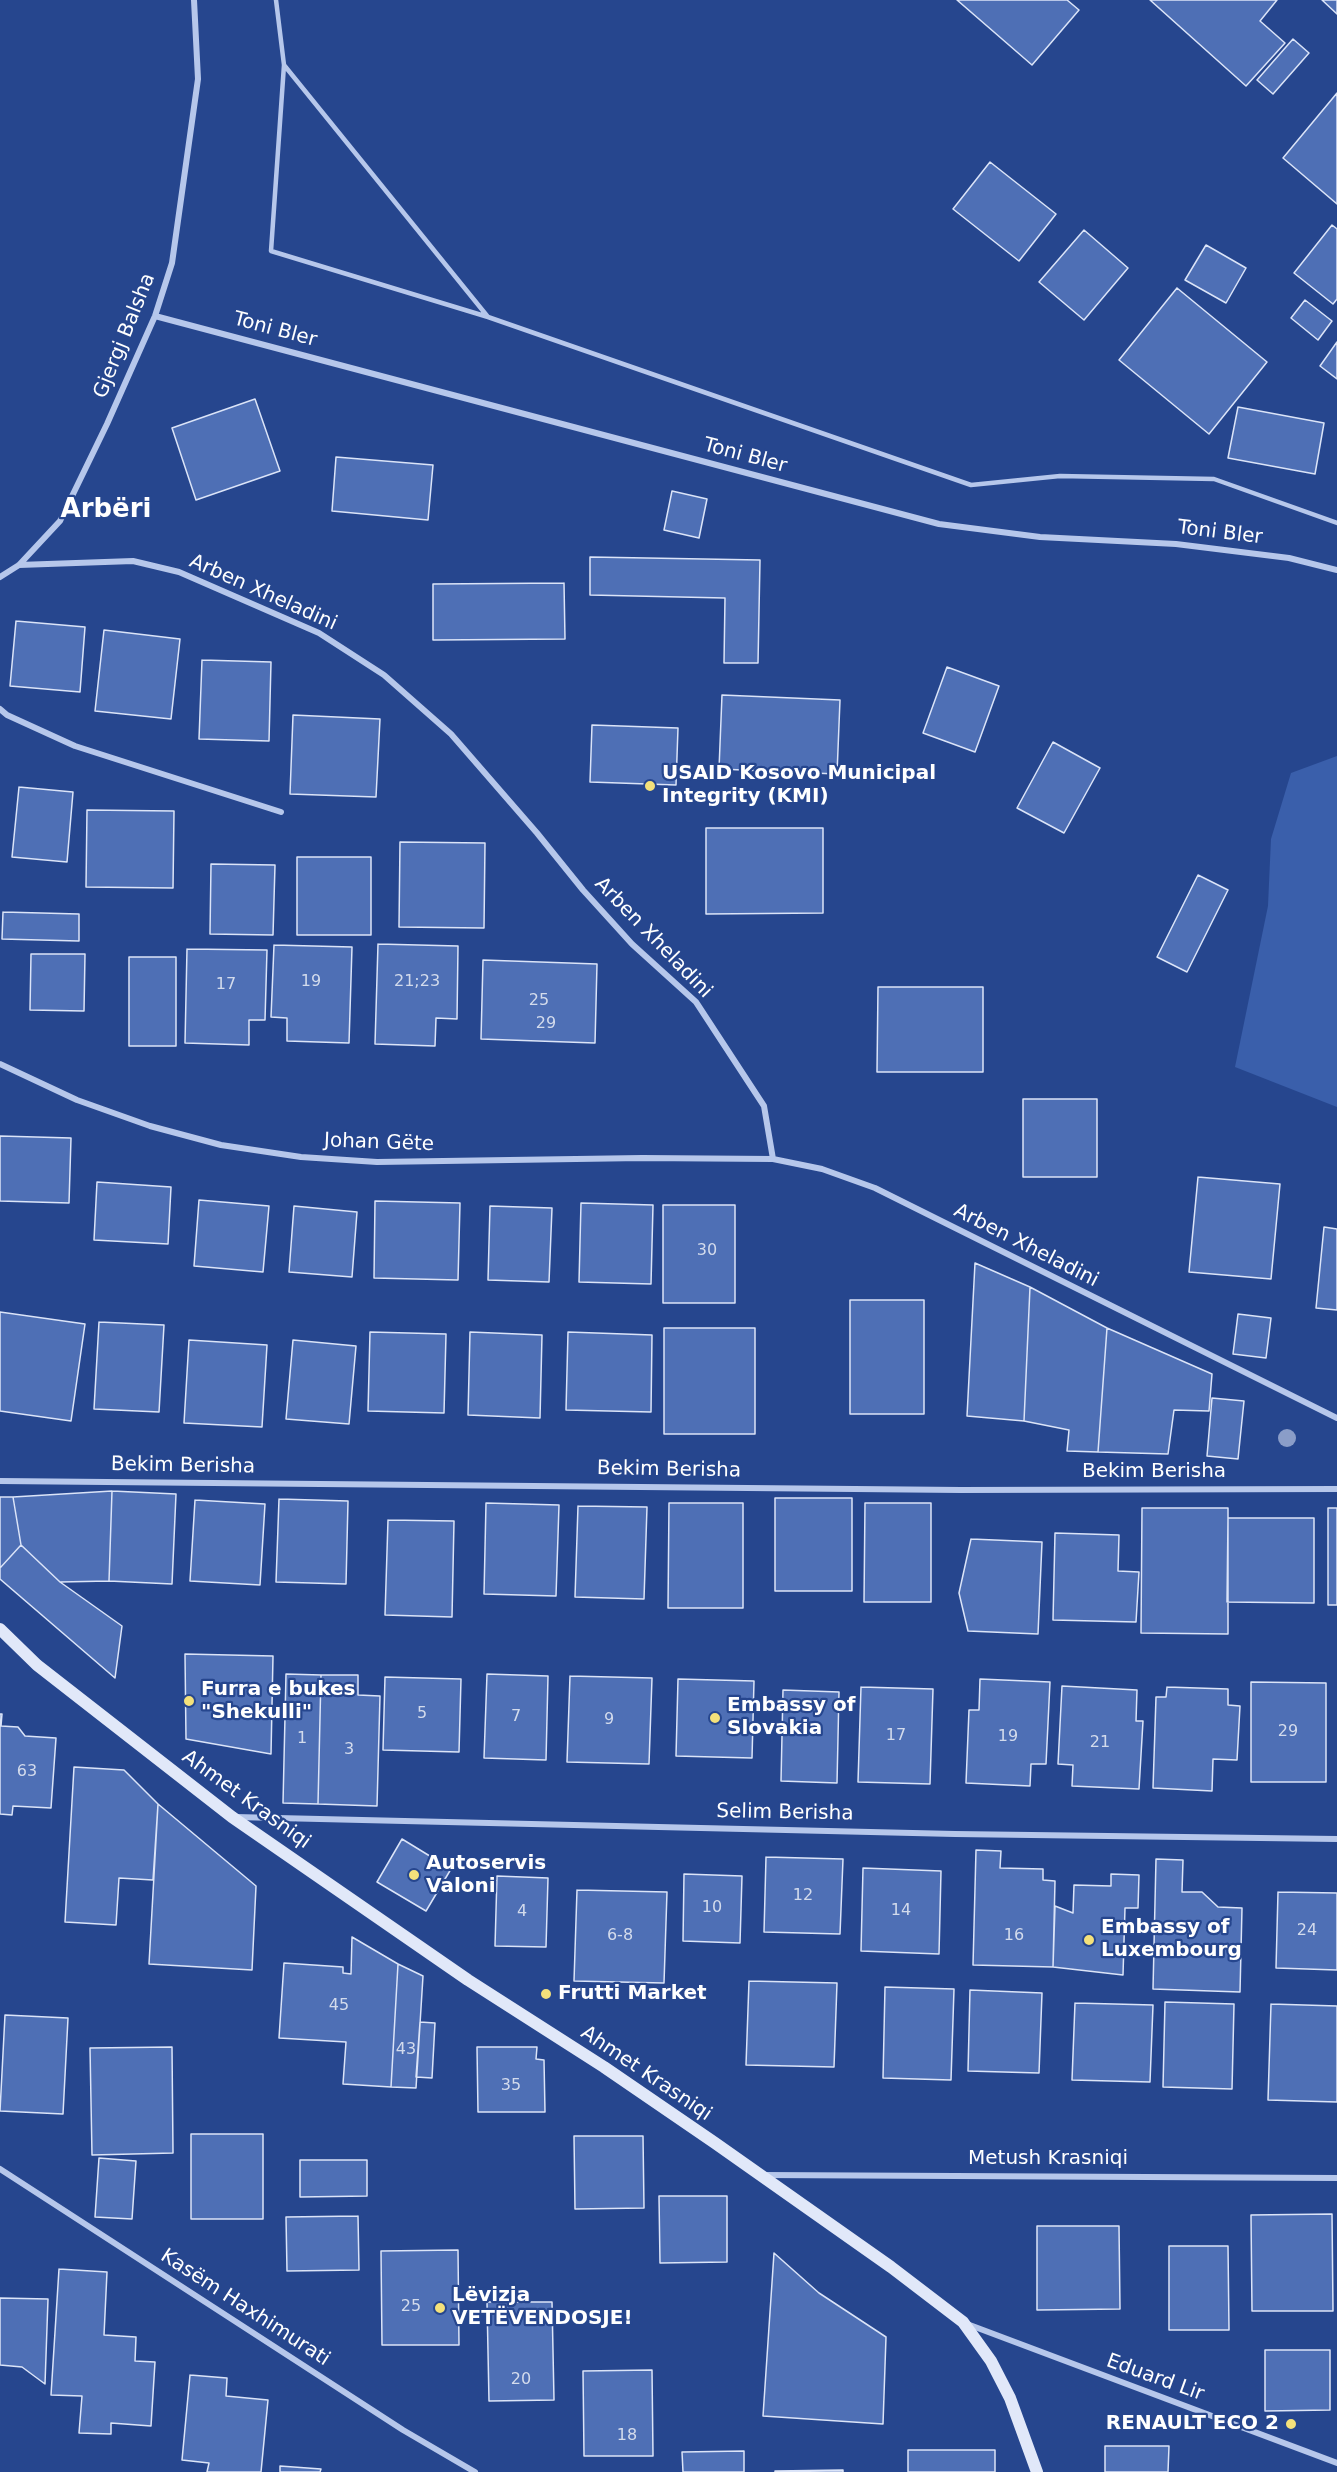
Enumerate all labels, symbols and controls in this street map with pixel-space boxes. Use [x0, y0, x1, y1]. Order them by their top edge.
street label: Gjergj Balsha [89, 270, 161, 402]
street label: Toni Bler [231, 307, 319, 353]
street label: Toni Bler [701, 433, 789, 479]
district label: Arbëri [61, 494, 151, 526]
street label: Toni Bler [1176, 516, 1264, 550]
street label: Arben Xheladini [186, 550, 340, 636]
place label: USAID Kosovo Municipal Integrity (KMI) [662, 762, 936, 809]
marker: USAID Kosovo Municipal Integrity (KMI) [643, 779, 657, 793]
street label: Arben Xheladini [589, 873, 717, 1003]
house number: 19 [301, 972, 321, 992]
house number: 21;23 [394, 972, 440, 992]
house number: 17 [216, 975, 236, 995]
house number: 25 [529, 991, 549, 1011]
house number: 29 [536, 1014, 556, 1034]
street label: Johan Gëte [324, 1129, 434, 1157]
street label: Arben Xheladini [950, 1199, 1102, 1293]
house number: 30 [697, 1241, 717, 1261]
street label: Bekim Berisha [111, 1453, 255, 1479]
street label: Bekim Berisha [597, 1457, 741, 1483]
street label: Bekim Berisha [1082, 1460, 1226, 1484]
place label: Furra e bukes "Shekulli" [201, 1678, 355, 1725]
marker: Furra e bukes "Shekulli" [182, 1694, 196, 1708]
place label: Embassy of Slovakia [727, 1694, 856, 1741]
house number: 5 [417, 1704, 427, 1724]
house number: 7 [511, 1707, 521, 1727]
house number: 9 [604, 1710, 614, 1730]
marker: Embassy of Slovakia [708, 1711, 722, 1725]
house number: 29 [1278, 1722, 1298, 1742]
house number: 17 [886, 1726, 906, 1746]
house number: 19 [998, 1727, 1018, 1747]
house number: 1 [297, 1729, 307, 1749]
house number: 21 [1090, 1733, 1110, 1753]
house number: 3 [344, 1740, 354, 1760]
street label: Ahmet Krasniqi [177, 1745, 315, 1855]
house number: 63 [17, 1762, 37, 1782]
street label: Selim Berisha [716, 1800, 854, 1826]
place label: Autoservis Valoni [426, 1852, 546, 1899]
marker: Autoservis Valoni [407, 1868, 421, 1882]
house number: 12 [793, 1886, 813, 1906]
house number: 10 [702, 1898, 722, 1918]
house number: 14 [891, 1901, 911, 1921]
house number: 4 [517, 1902, 527, 1922]
place label: Embassy of Luxembourg [1101, 1916, 1242, 1963]
house number: 24 [1297, 1921, 1317, 1941]
house number: 6-8 [607, 1926, 633, 1946]
house number: 16 [1004, 1926, 1024, 1946]
marker: Embassy of Luxembourg [1082, 1933, 1096, 1947]
place label: Frutti Market [558, 1982, 707, 2006]
marker: Frutti Market [539, 1987, 553, 2001]
house number: 45 [329, 1996, 349, 2016]
street label: Ahmet Krasniqi [576, 2021, 716, 2127]
house number: 43 [396, 2040, 416, 2060]
house number: 35 [501, 2076, 521, 2096]
street label: Metush Krasniqi [968, 2147, 1128, 2171]
street label: Kasëm Haxhimurati [156, 2244, 334, 2372]
place label: Lëvizja VETËVENDOSJE! [452, 2284, 633, 2331]
house number: 25 [401, 2297, 421, 2317]
marker: Lëvizja VETËVENDOSJE! [433, 2301, 447, 2315]
street label: Eduard Lir [1103, 2349, 1207, 2407]
house number: 20 [511, 2370, 531, 2390]
place label: RENAULT ECO 2 [1106, 2412, 1279, 2436]
marker: RENAULT ECO 2 [1284, 2417, 1298, 2431]
house number: 18 [617, 2426, 637, 2446]

